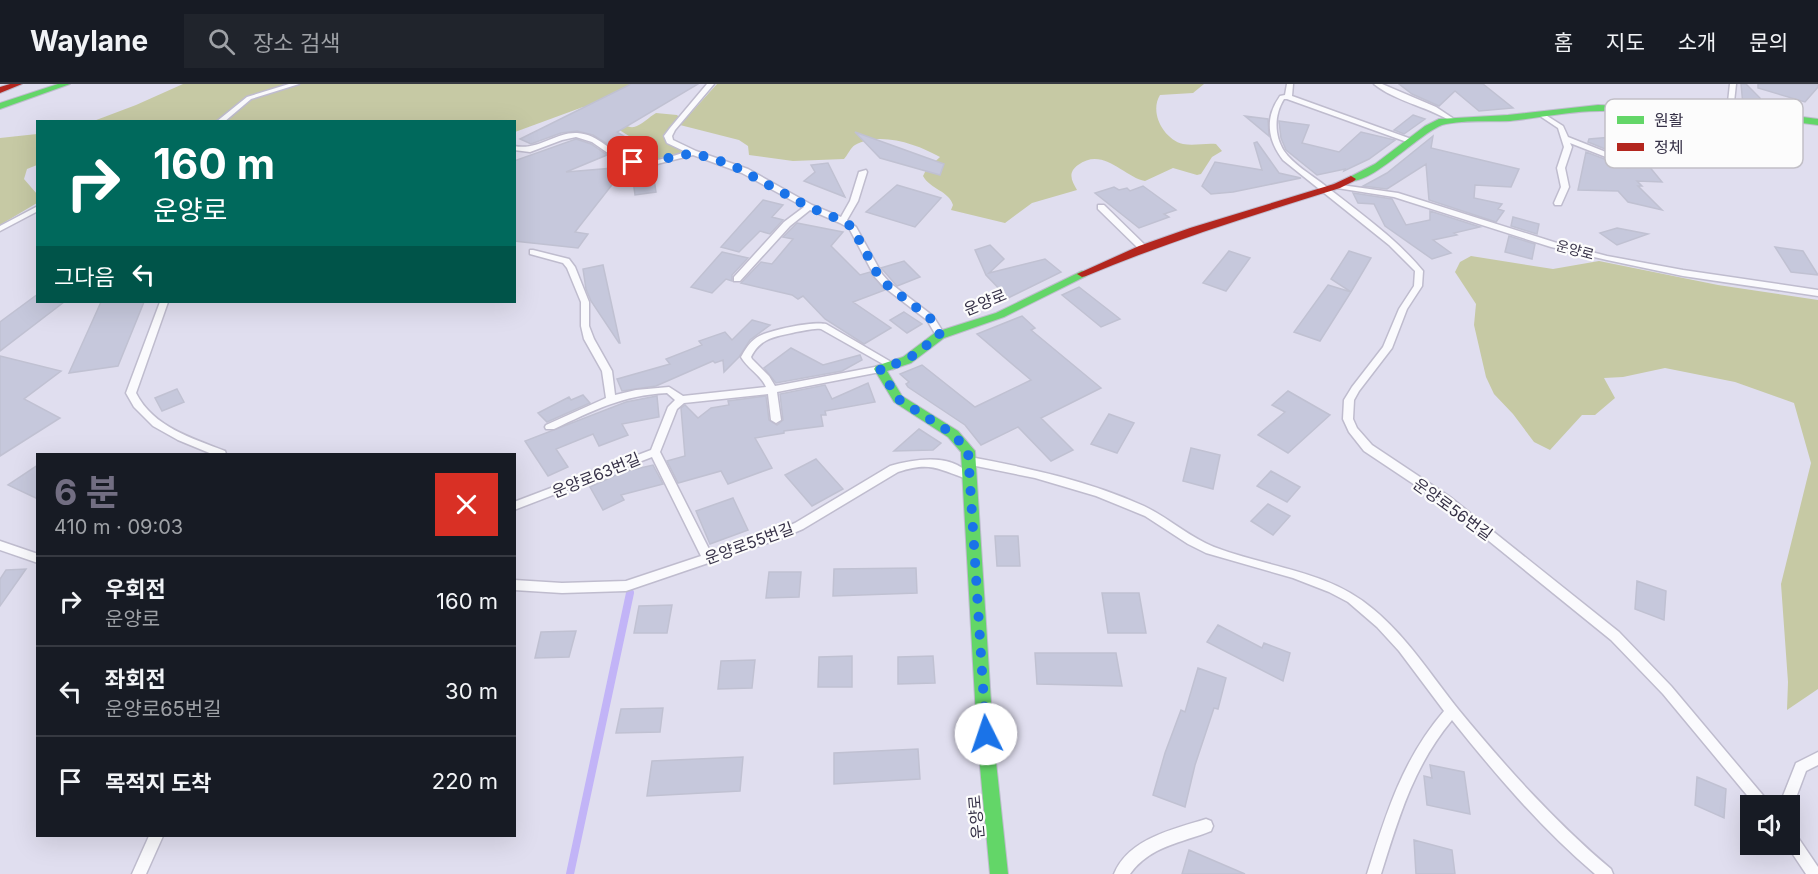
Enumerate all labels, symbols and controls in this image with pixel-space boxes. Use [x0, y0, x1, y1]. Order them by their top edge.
search box [184, 14, 604, 68]
text: Waylane [30, 24, 148, 58]
icon: search [205, 25, 238, 58]
text: 장소 검색 [253, 30, 340, 56]
text: 홈 [1554, 30, 1573, 55]
text: 지도 [1606, 30, 1645, 55]
text: 소개 [1678, 30, 1716, 55]
text: 문의 [1749, 30, 1788, 55]
legend [1605, 99, 1803, 168]
text: 원활 [1654, 110, 1684, 130]
pin [607, 136, 658, 187]
text: 정체 [1654, 137, 1683, 157]
text: 160 m [153, 138, 275, 189]
icon: right [54, 144, 132, 222]
icon: arrive [616, 145, 649, 178]
text: 운양로 [153, 194, 228, 227]
street label: 운양로 [1554, 236, 1596, 263]
icon: left [127, 258, 160, 291]
text: 그다음 [54, 264, 115, 290]
street label: 운양로 [961, 284, 1009, 320]
street label: 운양로63번길 [549, 448, 643, 502]
text: 6 분 [54, 470, 119, 514]
button: close [435, 473, 498, 536]
street label: 운양로56번길 [1409, 474, 1497, 544]
text: 410 m · 09:03 [54, 515, 183, 539]
street label: 운양로55번길 [702, 518, 796, 568]
text: 우회전 [105, 576, 166, 602]
icon: right [54, 585, 87, 618]
text: 160 m [436, 588, 498, 614]
text: 운양로 [105, 607, 160, 631]
text: 좌회전 [105, 666, 166, 692]
icon: left [54, 675, 87, 708]
text: 30 m [445, 678, 498, 704]
text: 운양로65번길 [105, 697, 222, 721]
position arrow [954, 702, 1018, 766]
icon: arrive [54, 765, 87, 798]
text: 220 m [432, 768, 498, 794]
text: 목적지 도착 [105, 770, 211, 796]
street label: 운양로 [964, 794, 988, 840]
map controls [1740, 795, 1800, 855]
button: sound [1740, 795, 1800, 855]

